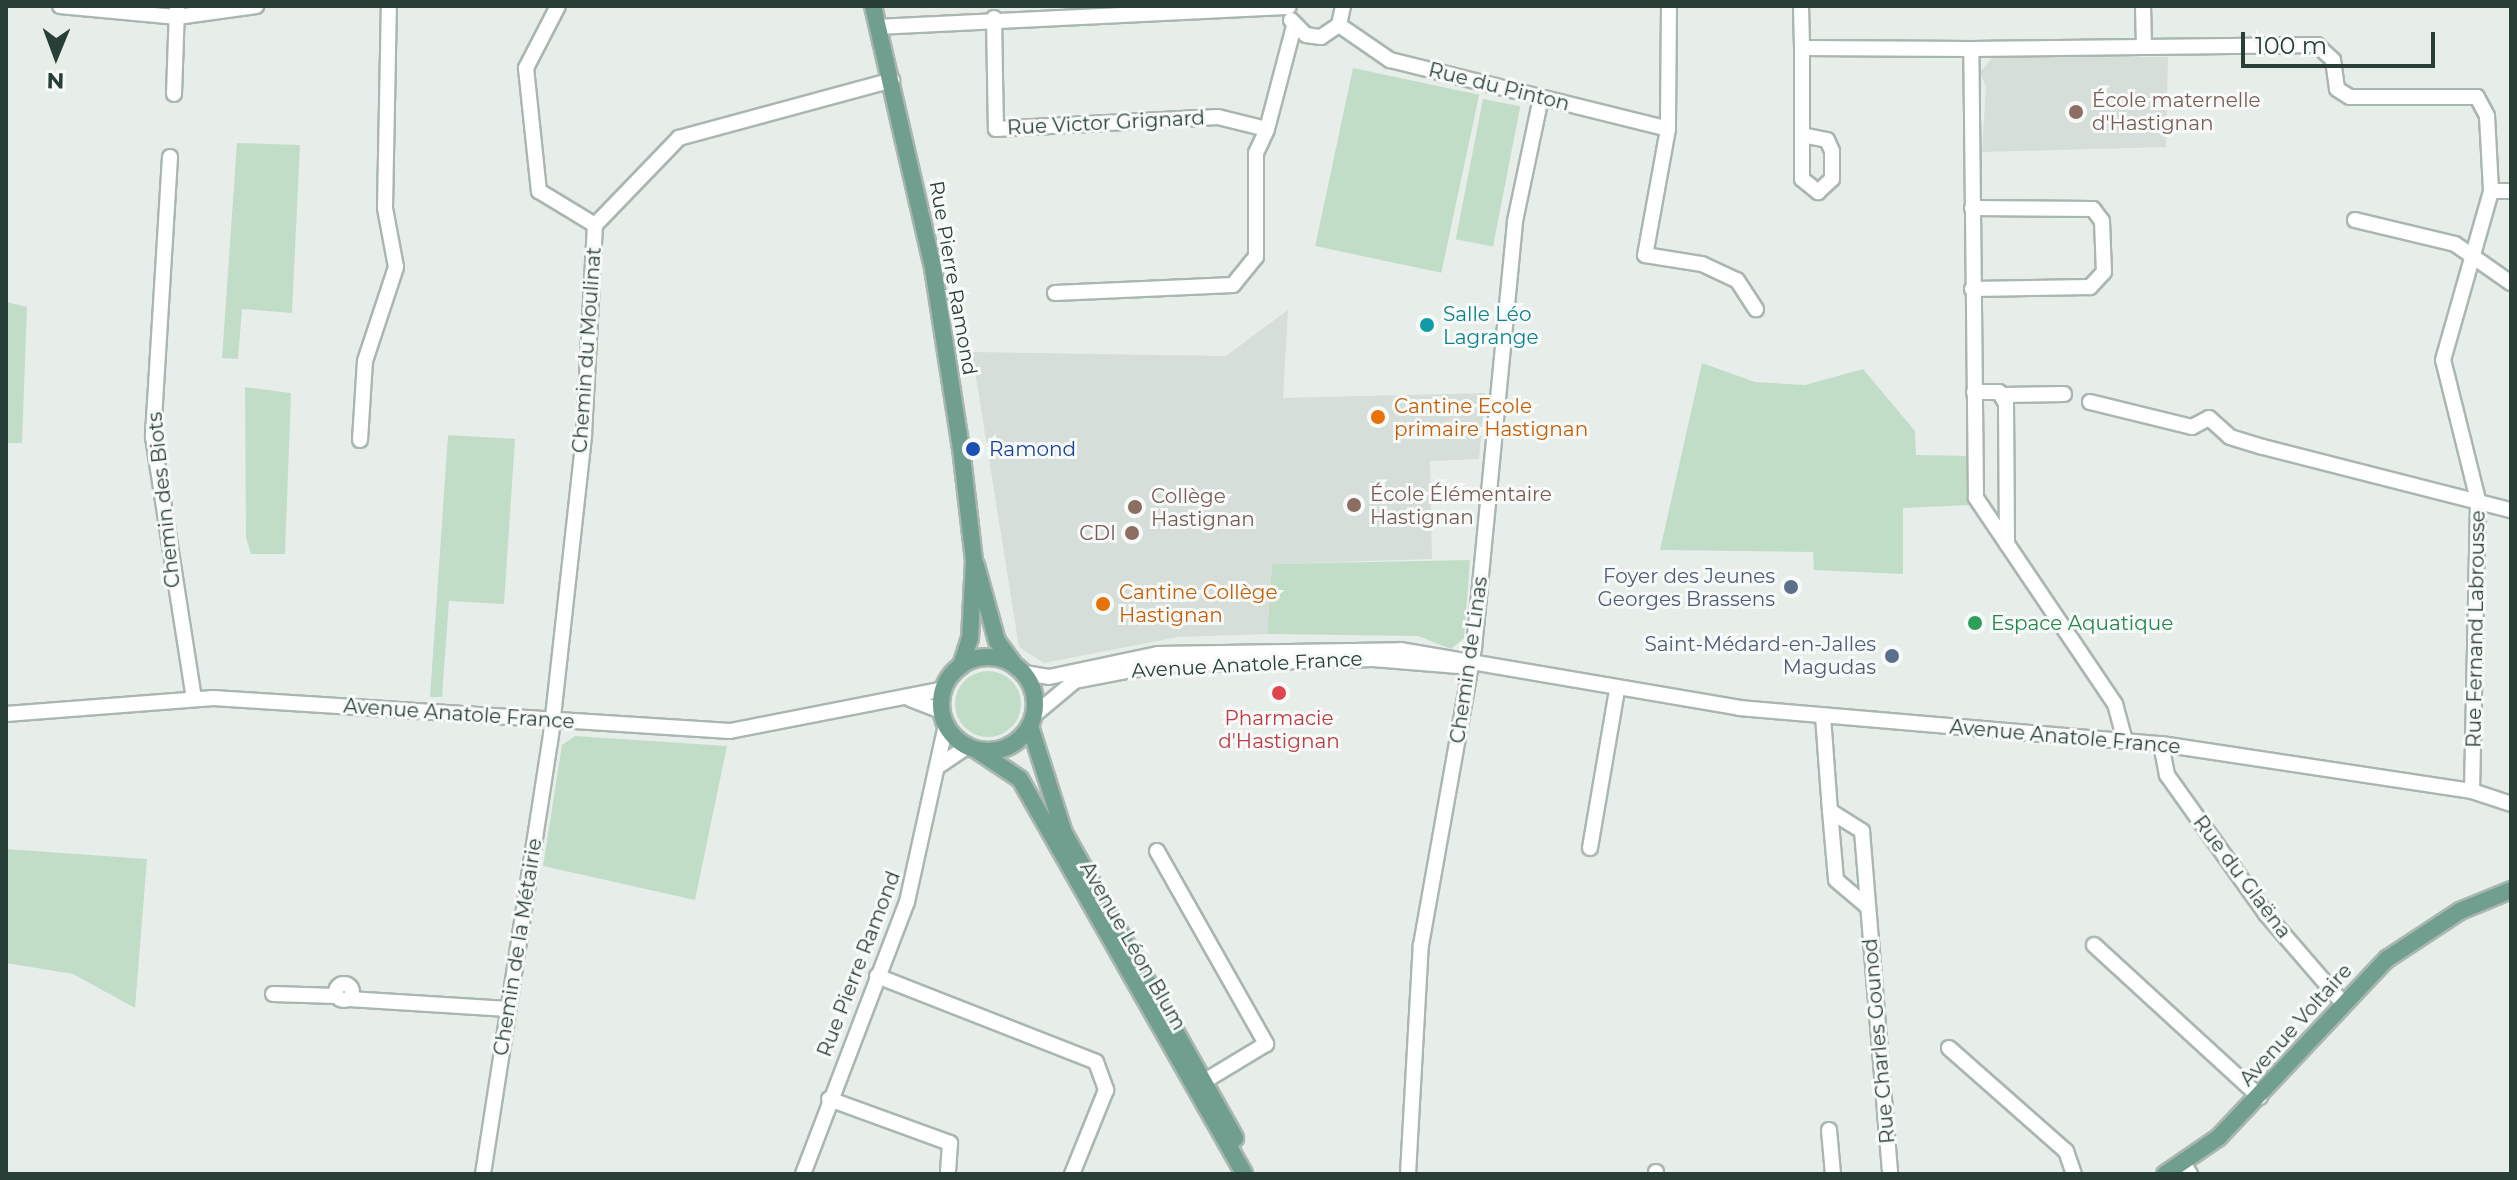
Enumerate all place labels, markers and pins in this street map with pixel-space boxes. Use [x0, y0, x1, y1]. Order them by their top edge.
place label: École maternelle d'Hastignan [2092, 88, 2261, 135]
marker: École maternelle d'Hastignan [2067, 103, 2085, 121]
place label: Salle Léo Lagrange [1443, 302, 1539, 349]
marker: Salle Léo Lagrange [1418, 316, 1436, 334]
place label: Cantine Ecole primaire Hastignan [1394, 394, 1588, 441]
marker: Cantine Ecole primaire Hastignan [1369, 408, 1387, 426]
place label: Ramond [989, 437, 1076, 461]
marker: Ramond [964, 440, 982, 458]
place label: École Élémentaire Hastignan [1370, 482, 1552, 529]
place label: Collège Hastignan [1151, 484, 1255, 531]
marker: École Élémentaire Hastignan [1345, 496, 1363, 514]
marker: Collège Hastignan [1126, 498, 1144, 516]
place label: CDI [1079, 521, 1116, 545]
marker: CDI [1123, 524, 1141, 542]
place label: Foyer des Jeunes Georges Brassens [1597, 564, 1775, 611]
marker: Foyer des Jeunes Georges Brassens [1782, 578, 1800, 596]
place label: Cantine Collège Hastignan [1119, 580, 1278, 627]
marker: Cantine Collège Hastignan [1094, 595, 1112, 613]
place label: Espace Aquatique [1991, 611, 2173, 635]
marker: Espace Aquatique [1966, 614, 1984, 632]
place label: Saint-Médard-en-Jalles Magudas [1644, 632, 1876, 679]
marker: Saint-Médard-en-Jalles Magudas [1883, 647, 1901, 665]
marker: Pharmacie d'Hastignan [1270, 684, 1288, 702]
place label: Pharmacie d'Hastignan [1218, 706, 1340, 753]

